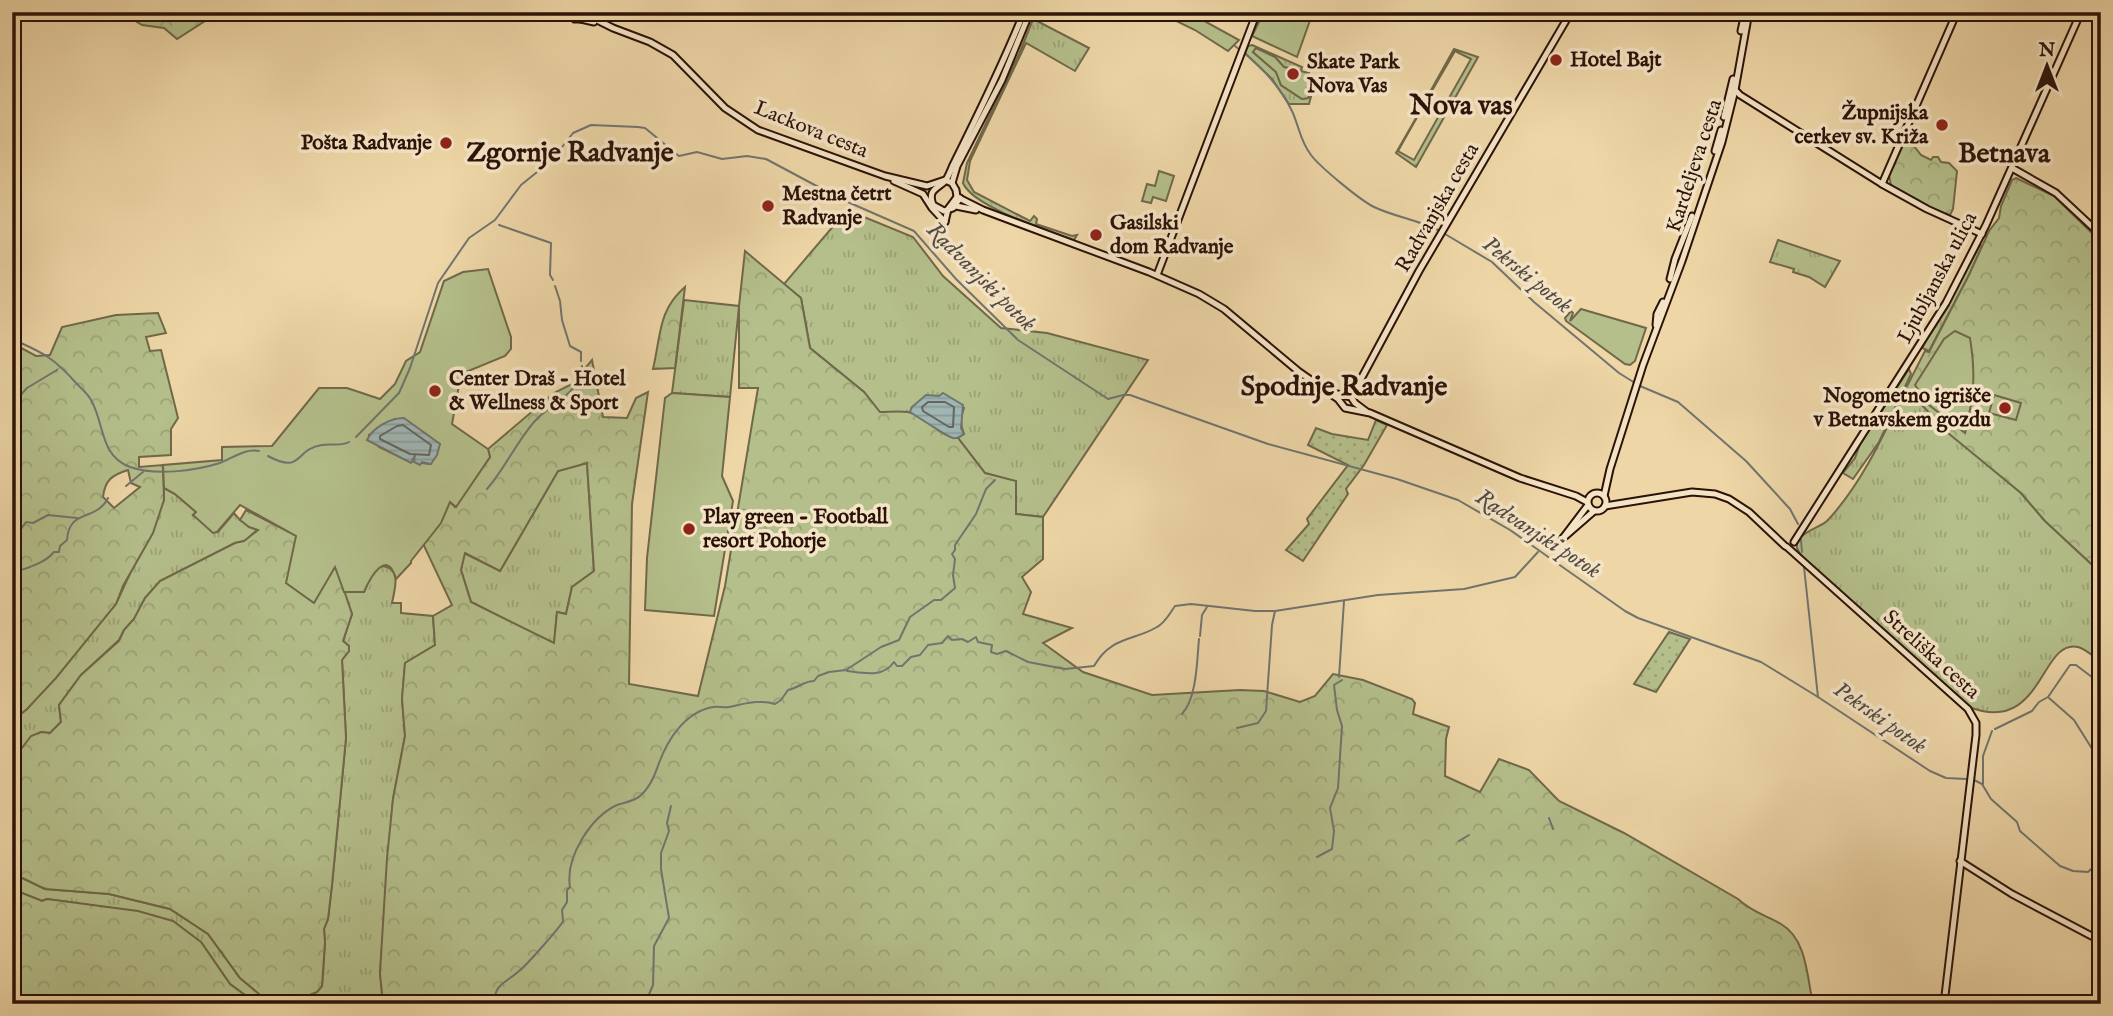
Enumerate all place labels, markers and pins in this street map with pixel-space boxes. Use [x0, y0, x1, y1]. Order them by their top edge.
place label: Hotel Bajt [1570, 47, 1662, 74]
place label: Skate Park Nova Vas [1306, 49, 1400, 100]
marker: Hotel Bajt [1548, 52, 1564, 68]
marker: Skate Park Nova Vas [1285, 66, 1301, 82]
place label: Župnijska cerkev sv. Križa [1795, 99, 1929, 151]
marker: Župnijska cerkev sv. Križa [1934, 117, 1950, 133]
place label: Pošta Radvanje [301, 130, 432, 157]
marker: Pošta Radvanje [438, 135, 454, 151]
place label: Mestna četrt Radvanje [782, 181, 892, 232]
marker: Mestna četrt Radvanje [760, 198, 776, 214]
place label: Gasilski dom Radvanje [1110, 210, 1234, 261]
marker: Gasilski dom Radvanje [1088, 227, 1104, 243]
place label: Center Draš - Hotel & Wellness & Sport [449, 366, 627, 417]
marker: Center Draš - Hotel & Wellness & Sport [427, 383, 443, 399]
place label: Nogometno igrišče v Betnavskem gozdu [1813, 383, 1991, 434]
marker: Nogometno igrišče v Betnavskem gozdu [1997, 400, 2013, 416]
place label: Play green - Football resort Pohorje [703, 504, 889, 555]
marker: Play green - Football resort Pohorje [681, 521, 697, 537]

